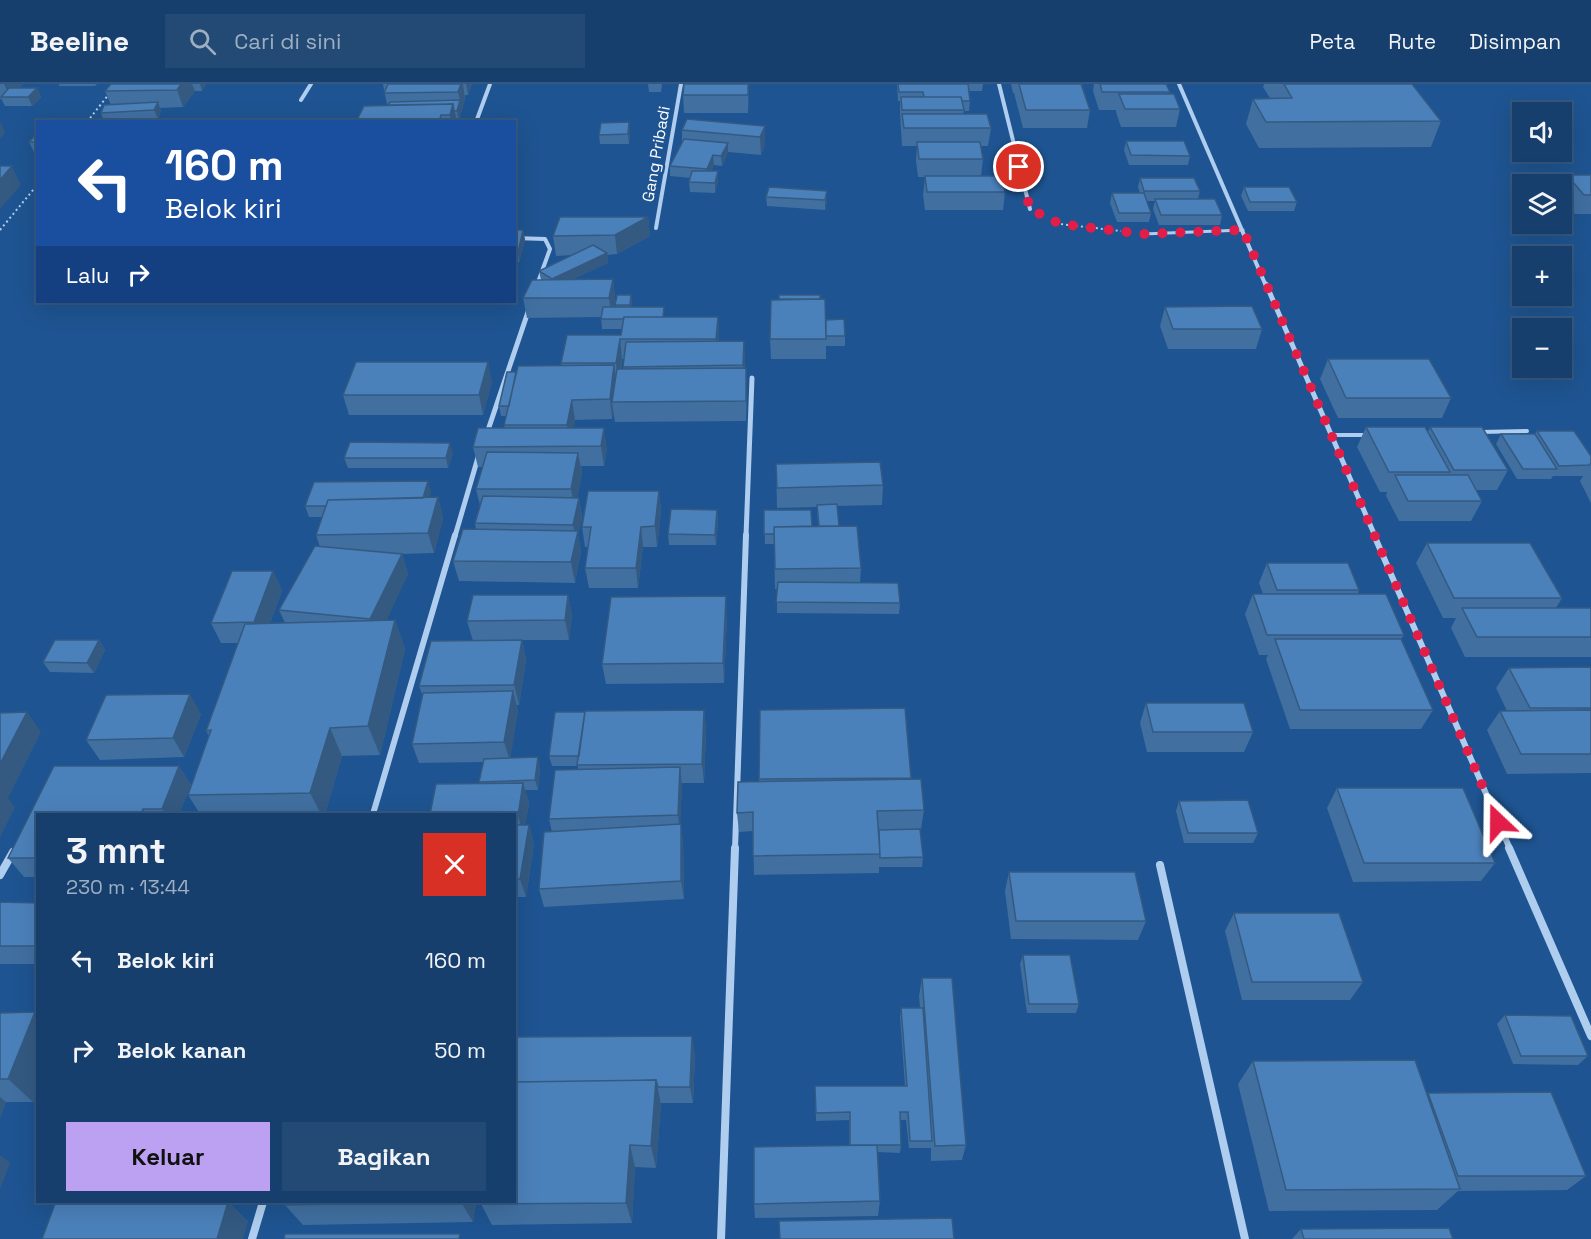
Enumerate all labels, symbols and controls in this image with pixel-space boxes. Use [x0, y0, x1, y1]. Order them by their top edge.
search box [165, 14, 585, 68]
text: Beeline [30, 23, 129, 59]
icon: search [186, 25, 219, 58]
text: Cari di sini [234, 27, 341, 55]
text: Peta [1309, 28, 1355, 55]
text: Rute [1388, 28, 1436, 55]
text: Disimpan [1469, 28, 1561, 55]
map controls [1512, 102, 1572, 378]
button: sound [1512, 102, 1572, 162]
street label: Gang Pribadi [637, 104, 675, 204]
text: 160 m [165, 139, 284, 192]
pin [993, 141, 1044, 192]
icon: left [66, 144, 144, 222]
icon: arrive [1002, 150, 1035, 183]
button: layers [1512, 174, 1572, 234]
text: Belok kiri [165, 191, 282, 226]
button: + [1512, 246, 1572, 306]
icon: right [122, 258, 155, 291]
text: Lalu [66, 261, 110, 289]
button: − [1512, 318, 1572, 378]
position arrow [1466, 790, 1530, 854]
text: 3 mnt [66, 828, 166, 874]
button: close [423, 833, 486, 896]
text: 230 m · 13:44 [66, 874, 190, 900]
icon: left [66, 944, 99, 977]
text: Belok kiri [117, 946, 214, 974]
text: 160 m [425, 946, 486, 974]
icon: right [66, 1034, 99, 1067]
text: Belok kanan [117, 1036, 246, 1064]
text: 50 m [434, 1036, 486, 1064]
button: Keluar [66, 1122, 270, 1191]
button: Bagikan [282, 1122, 486, 1191]

